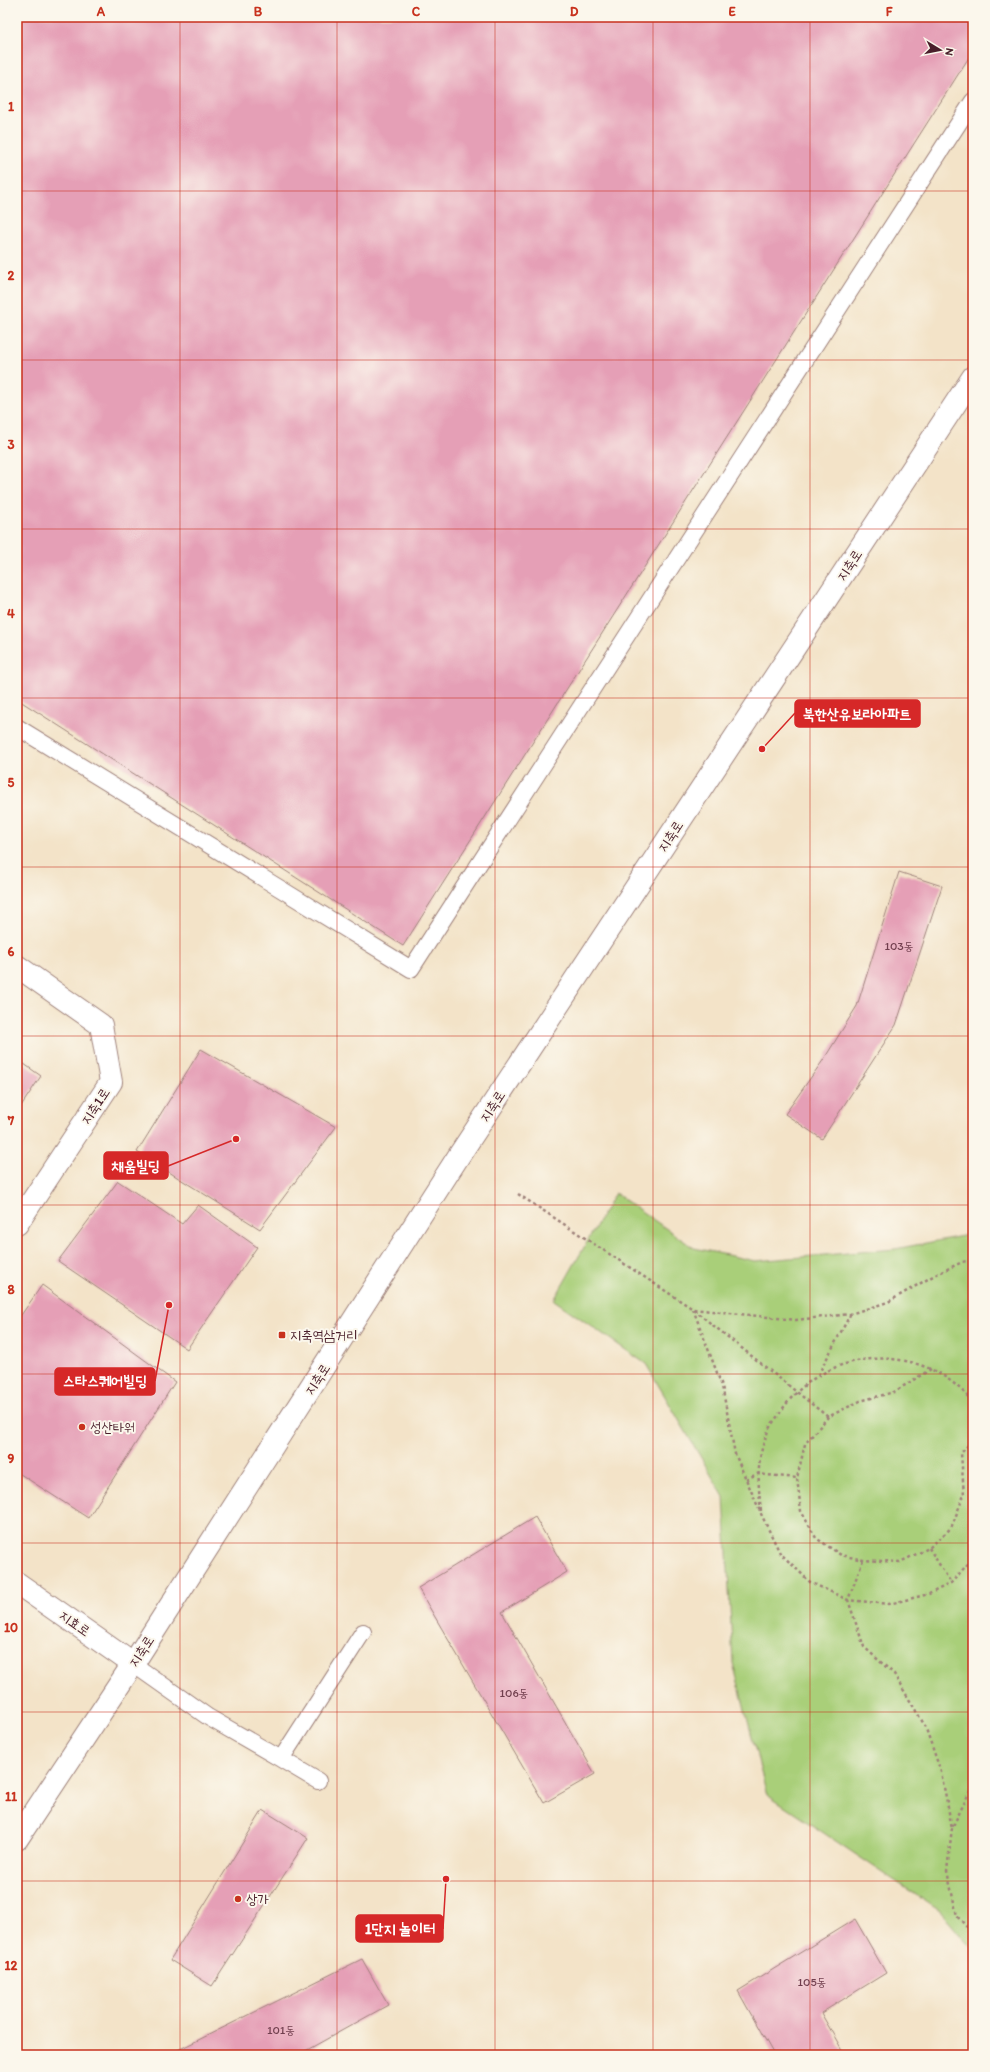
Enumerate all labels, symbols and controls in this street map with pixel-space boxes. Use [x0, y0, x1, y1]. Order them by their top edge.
text: A [96, 4, 106, 19]
text: B [254, 4, 263, 19]
text: C [412, 4, 421, 19]
text: D [570, 4, 579, 19]
text: E [728, 4, 736, 19]
text: F [886, 4, 893, 19]
north arrow [920, 30, 960, 70]
text: N [942, 47, 956, 56]
text: 1 [8, 99, 14, 114]
text: 2 [8, 268, 15, 283]
text: 3 [7, 437, 15, 452]
street label: 지축로 [833, 546, 866, 584]
text: 4 [7, 606, 15, 621]
callout: 북한산유보라아파트 [795, 700, 920, 727]
text: 북한산유보라아파트 [803, 705, 911, 723]
text: 5 [8, 775, 15, 790]
street label: 지축로 [654, 817, 687, 855]
house number: 103동 [884, 939, 914, 953]
text: 6 [8, 944, 15, 959]
street label: 지축1로 [77, 1085, 114, 1128]
street label: 지축로 [476, 1087, 509, 1125]
text: 7 [7, 1113, 15, 1128]
callout: 채움빌딩 [104, 1152, 168, 1179]
text: 채움빌딩 [111, 1157, 160, 1175]
text: 8 [7, 1282, 15, 1297]
place label: 지축역삼거리 [290, 1327, 358, 1344]
marker: 지축역삼거리 [277, 1330, 287, 1340]
street label: 지축로 [301, 1360, 334, 1398]
callout: 스타스퀘어빌딩 [55, 1368, 155, 1395]
text: 스타스퀘어빌딩 [63, 1372, 147, 1390]
place label: 성산타워 [90, 1419, 135, 1436]
marker: 성산타워 [77, 1422, 87, 1432]
text: 9 [8, 1451, 15, 1466]
street label: 지효로 [56, 1607, 93, 1640]
text: 10 [4, 1620, 18, 1635]
street label: 지축로 [125, 1632, 158, 1670]
house number: 106동 [500, 1686, 528, 1700]
text: 11 [5, 1789, 17, 1804]
place label: 상가 [246, 1891, 269, 1908]
marker: 상가 [233, 1894, 243, 1904]
callout: 1단지 놀이터 [356, 1915, 443, 1942]
text: 1단지 놀이터 [365, 1920, 435, 1938]
text: 12 [5, 1958, 18, 1973]
house number: 105동 [798, 1975, 826, 1989]
house number: 101동 [267, 2023, 295, 2037]

